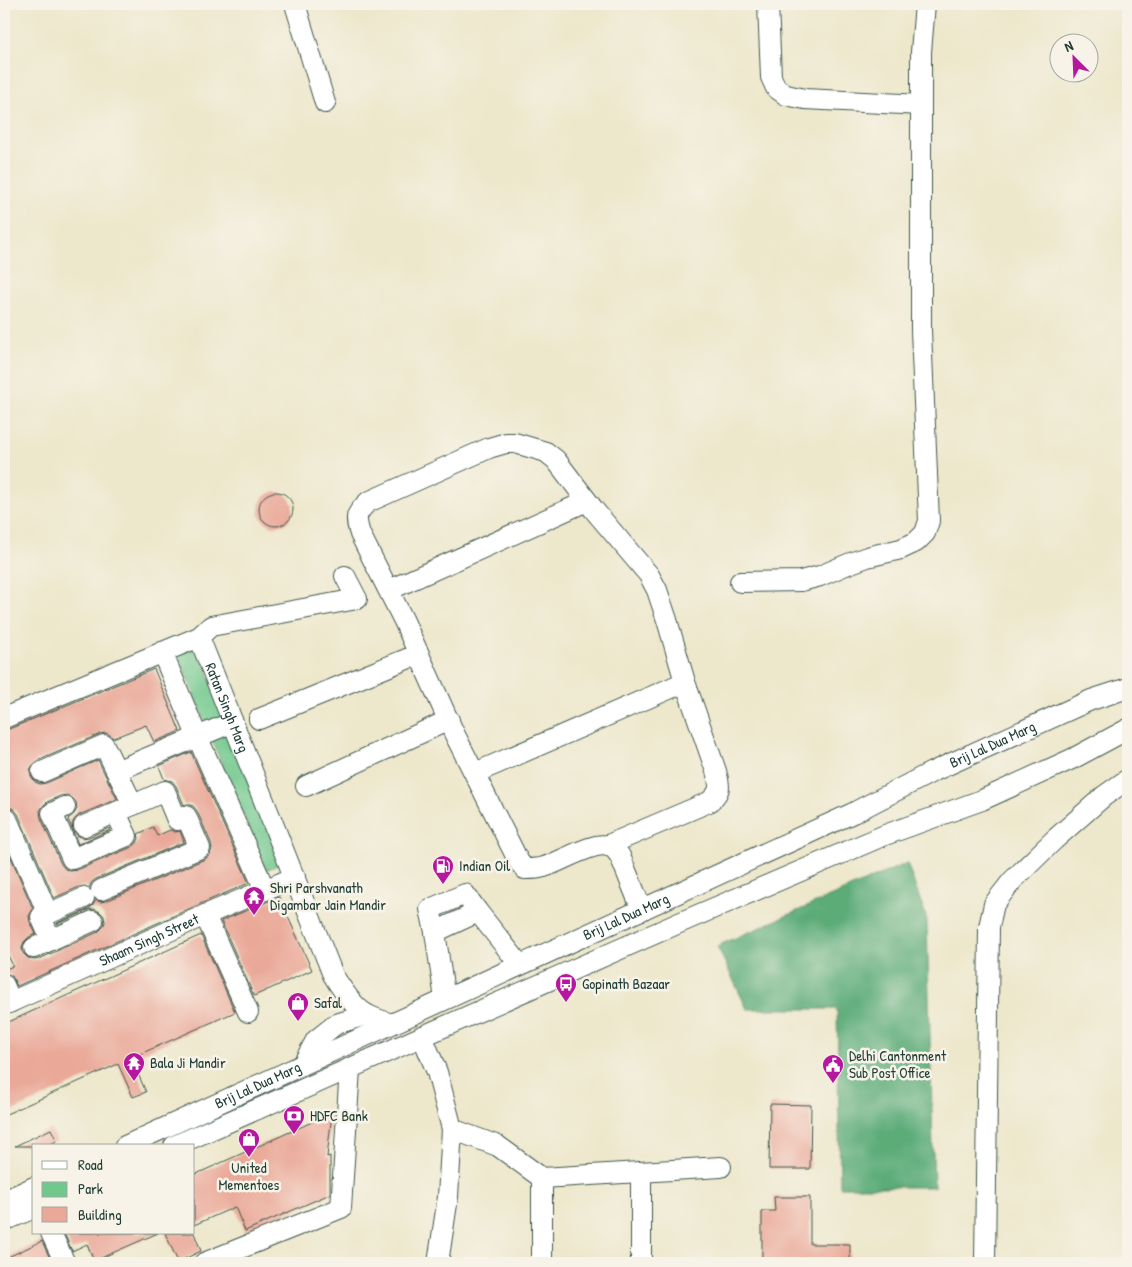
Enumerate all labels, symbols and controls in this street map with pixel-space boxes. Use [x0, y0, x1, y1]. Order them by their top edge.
north arrow [1050, 32, 1100, 82]
text: N [1061, 35, 1076, 56]
street label: Ratan Singh Marg [200, 660, 255, 756]
street label: Brij Lal Dua Marg [946, 715, 1039, 773]
fuel station icon: Indian Oil [431, 854, 455, 885]
place label: Indian Oil [459, 855, 510, 876]
place label: Shri Parshvanath Digambar Jain Mandir [270, 877, 386, 915]
temple icon: Shri Parshvanath Digambar Jain Mandir [242, 885, 266, 916]
street label: Brij Lal Dua Marg [579, 887, 673, 945]
street label: Shaam Singh Street [96, 908, 203, 971]
bus stop icon: Gopinath Bazaar [554, 972, 578, 1003]
place label: Gopinath Bazaar [582, 973, 670, 994]
shop icon: Safal [286, 991, 310, 1022]
place label: Safal [314, 992, 342, 1013]
place label: Delhi Cantonment Sub Post Office [849, 1045, 947, 1083]
temple icon: Bala Ji Mandir [122, 1051, 146, 1082]
place label: Bala Ji Mandir [150, 1052, 226, 1073]
public building icon: Delhi Cantonment Sub Post Office [821, 1053, 845, 1084]
street label: Brij Lal Dua Marg [211, 1056, 304, 1114]
bank icon: HDFC Bank [282, 1104, 306, 1135]
place label: HDFC Bank [310, 1105, 368, 1126]
shop icon: United Mementoes [237, 1127, 261, 1158]
legend [32, 1144, 195, 1234]
text: Road [78, 1154, 103, 1175]
place label: United Mementoes [219, 1157, 280, 1195]
text: Park [78, 1178, 103, 1199]
text: Building [78, 1204, 122, 1225]

